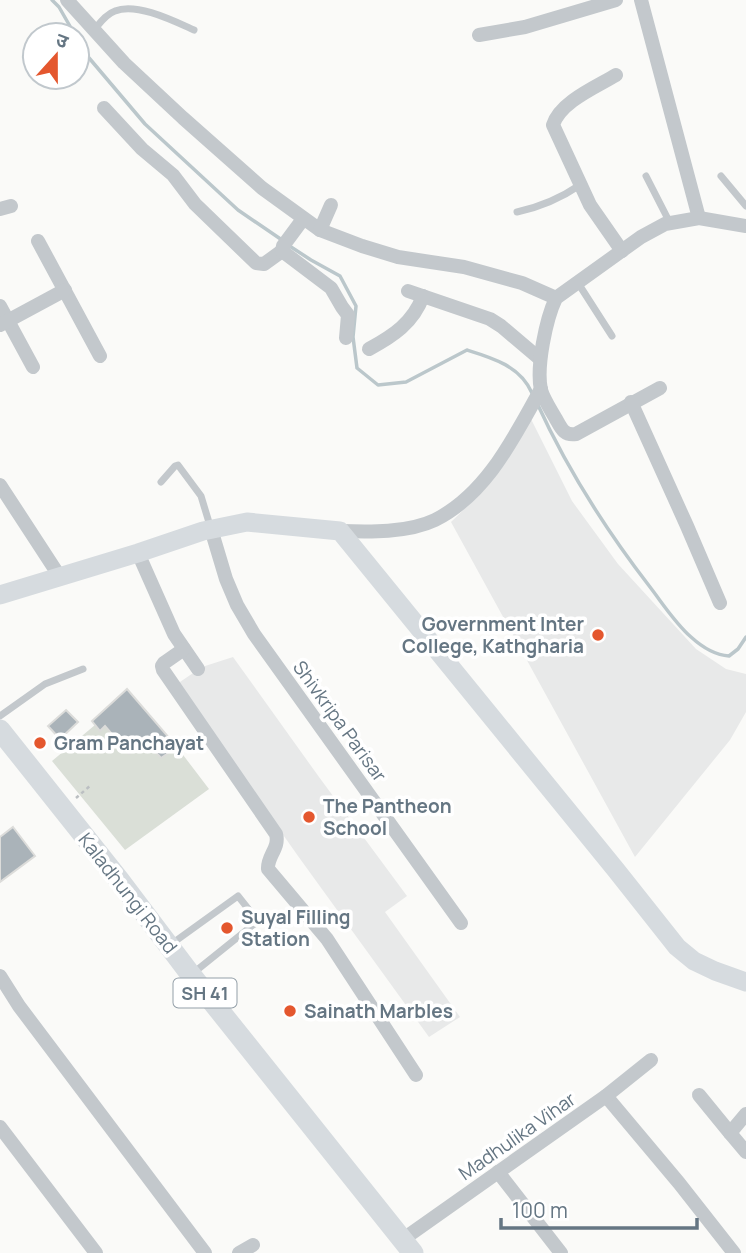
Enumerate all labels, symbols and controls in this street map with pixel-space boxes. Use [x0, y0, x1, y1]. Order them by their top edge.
north arrow [21, 21, 91, 91]
text: उ [52, 26, 73, 55]
place label: Government Inter College, Kathgharia [402, 611, 584, 659]
marker: Government Inter College, Kathgharia [590, 627, 606, 643]
street label: Shivkripa Parisar [287, 655, 393, 787]
place label: Gram Panchayat [54, 730, 204, 756]
marker: Gram Panchayat [32, 735, 48, 751]
place label: The Pantheon School [323, 793, 452, 841]
marker: The Pantheon School [301, 809, 317, 825]
street label: Kaladhungi Road [73, 827, 183, 959]
place label: Suyal Filling Station [241, 904, 351, 952]
marker: Suyal Filling Station [219, 920, 235, 936]
road number: SH 41 [174, 978, 236, 1008]
place label: Sainath Marbles [304, 998, 453, 1024]
marker: Sainath Marbles [282, 1003, 298, 1019]
street label: Madhulika Vihar [453, 1086, 581, 1186]
scale bar [501, 1186, 697, 1230]
text: 100 m [512, 1196, 568, 1224]

